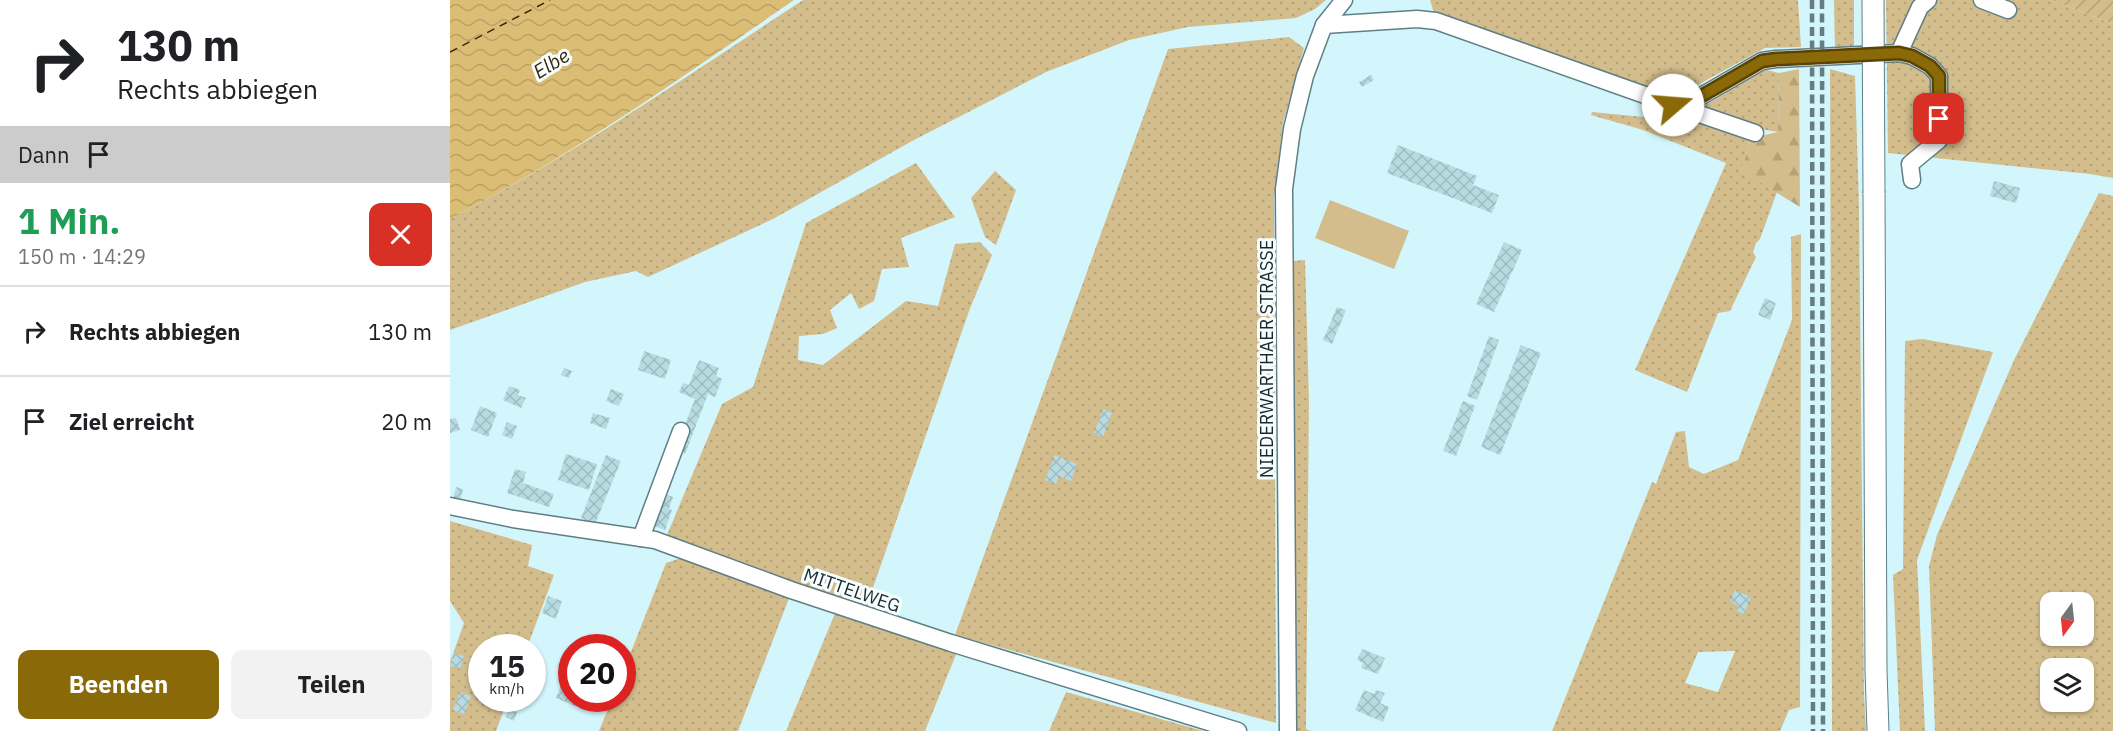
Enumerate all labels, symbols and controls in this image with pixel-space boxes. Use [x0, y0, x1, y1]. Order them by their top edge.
text: 130 m [117, 18, 240, 73]
icon: right [18, 24, 96, 102]
water label: Elbe [528, 41, 574, 85]
text: Rechts abbiegen [117, 71, 318, 106]
position arrow [1641, 73, 1705, 137]
pin [1913, 93, 1964, 144]
icon: arrive [1922, 102, 1955, 135]
icon: arrive [82, 138, 115, 171]
text: Dann [18, 140, 70, 169]
text: 1 Min. [18, 197, 121, 244]
button: close [369, 203, 432, 266]
street label: NIEDERWARTHAER STRASSE [1255, 240, 1278, 478]
text: 150 m · 14:29 [18, 243, 146, 270]
icon: right [18, 315, 51, 348]
text: Rechts abbiegen [69, 317, 240, 346]
text: 130 m [368, 317, 432, 346]
icon: arrive [18, 405, 51, 438]
text: Ziel erreicht [69, 407, 194, 436]
text: 20 m [381, 407, 432, 436]
street label: MITTELWEG [801, 563, 903, 617]
north arrow [2040, 592, 2094, 646]
map controls [2040, 592, 2094, 712]
speed limit sign: 20 [558, 634, 636, 712]
text: 15 [489, 646, 525, 685]
button: Beenden [18, 650, 219, 719]
button: Teilen [231, 650, 432, 719]
button: layers [2040, 658, 2094, 712]
text: km/h [489, 679, 525, 698]

